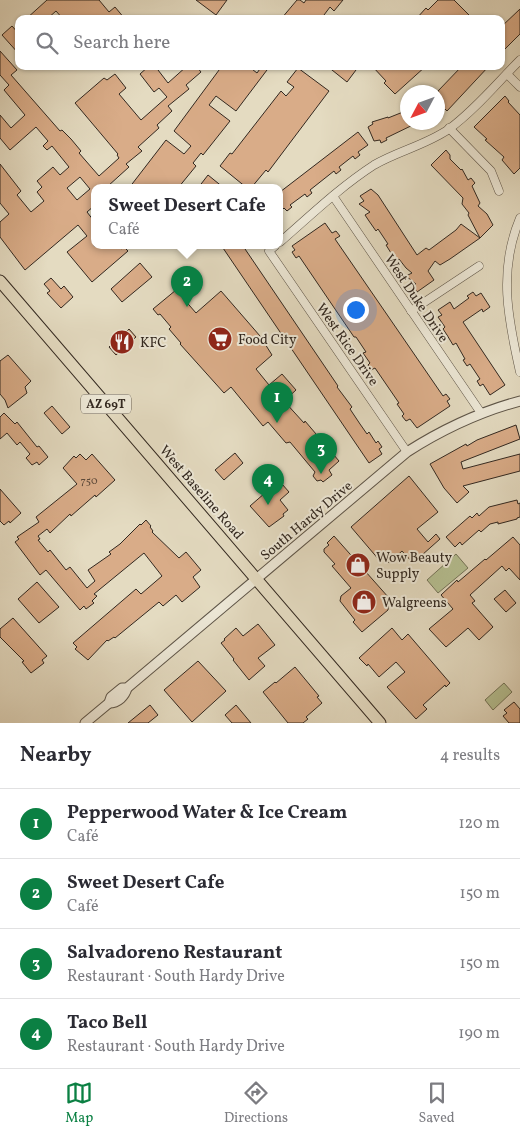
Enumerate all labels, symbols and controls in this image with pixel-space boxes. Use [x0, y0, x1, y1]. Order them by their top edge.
search box [15, 15, 505, 70]
icon: search [33, 29, 61, 57]
text: Search here [73, 30, 170, 56]
north arrow [400, 85, 445, 130]
popup [91, 184, 283, 249]
text: Sweet Desert Cafe [108, 193, 266, 219]
text: Café [108, 219, 140, 241]
street label: West Duke Drive [379, 251, 452, 347]
pin: 2 [171, 266, 203, 307]
your location [343, 297, 369, 323]
street label: West Rice Drive [311, 300, 383, 390]
supermarket icon: Food City [207, 326, 233, 352]
restaurant icon: KFC [109, 329, 135, 355]
place label: Food City [238, 331, 297, 350]
place label: KFC [140, 334, 167, 353]
pin: 1 [261, 382, 293, 423]
road number: AZ 69T [81, 394, 131, 414]
pin: 3 [305, 433, 337, 474]
street label: West Baseline Road [155, 442, 247, 544]
pin: 4 [252, 464, 284, 505]
house number: 750 [80, 474, 98, 489]
street label: South Hardy Drive [257, 477, 357, 565]
place label: Wow Beauty Supply [376, 549, 453, 584]
shop icon: Wow Beauty Supply [345, 552, 371, 578]
shop icon: Walgreens [351, 589, 377, 615]
place label: Walgreens [382, 594, 447, 613]
text: Nearby [20, 741, 91, 770]
text: 4 results [440, 745, 500, 767]
text: Pepperwood Water & Ice Cream [67, 800, 347, 826]
text: 1 [33, 813, 39, 835]
text: 120 m [458, 813, 500, 835]
text: Café [67, 826, 98, 848]
text: Sweet Desert Cafe [67, 870, 225, 896]
text: 2 [32, 883, 40, 905]
text: 150 m [459, 883, 500, 905]
text: Café [67, 896, 98, 918]
text: Salvadoreno Restaurant [67, 940, 282, 966]
text: 3 [32, 953, 40, 975]
text: 150 m [459, 953, 500, 975]
text: Restaurant · South Hardy Drive [67, 966, 285, 988]
text: Taco Bell [67, 1010, 147, 1036]
text: 4 [31, 1023, 41, 1045]
text: 190 m [458, 1023, 500, 1045]
text: Restaurant · South Hardy Drive [67, 1036, 285, 1058]
tab: Map [65, 1079, 93, 1128]
tab: Directions [224, 1079, 288, 1128]
tab: Saved [419, 1079, 455, 1128]

